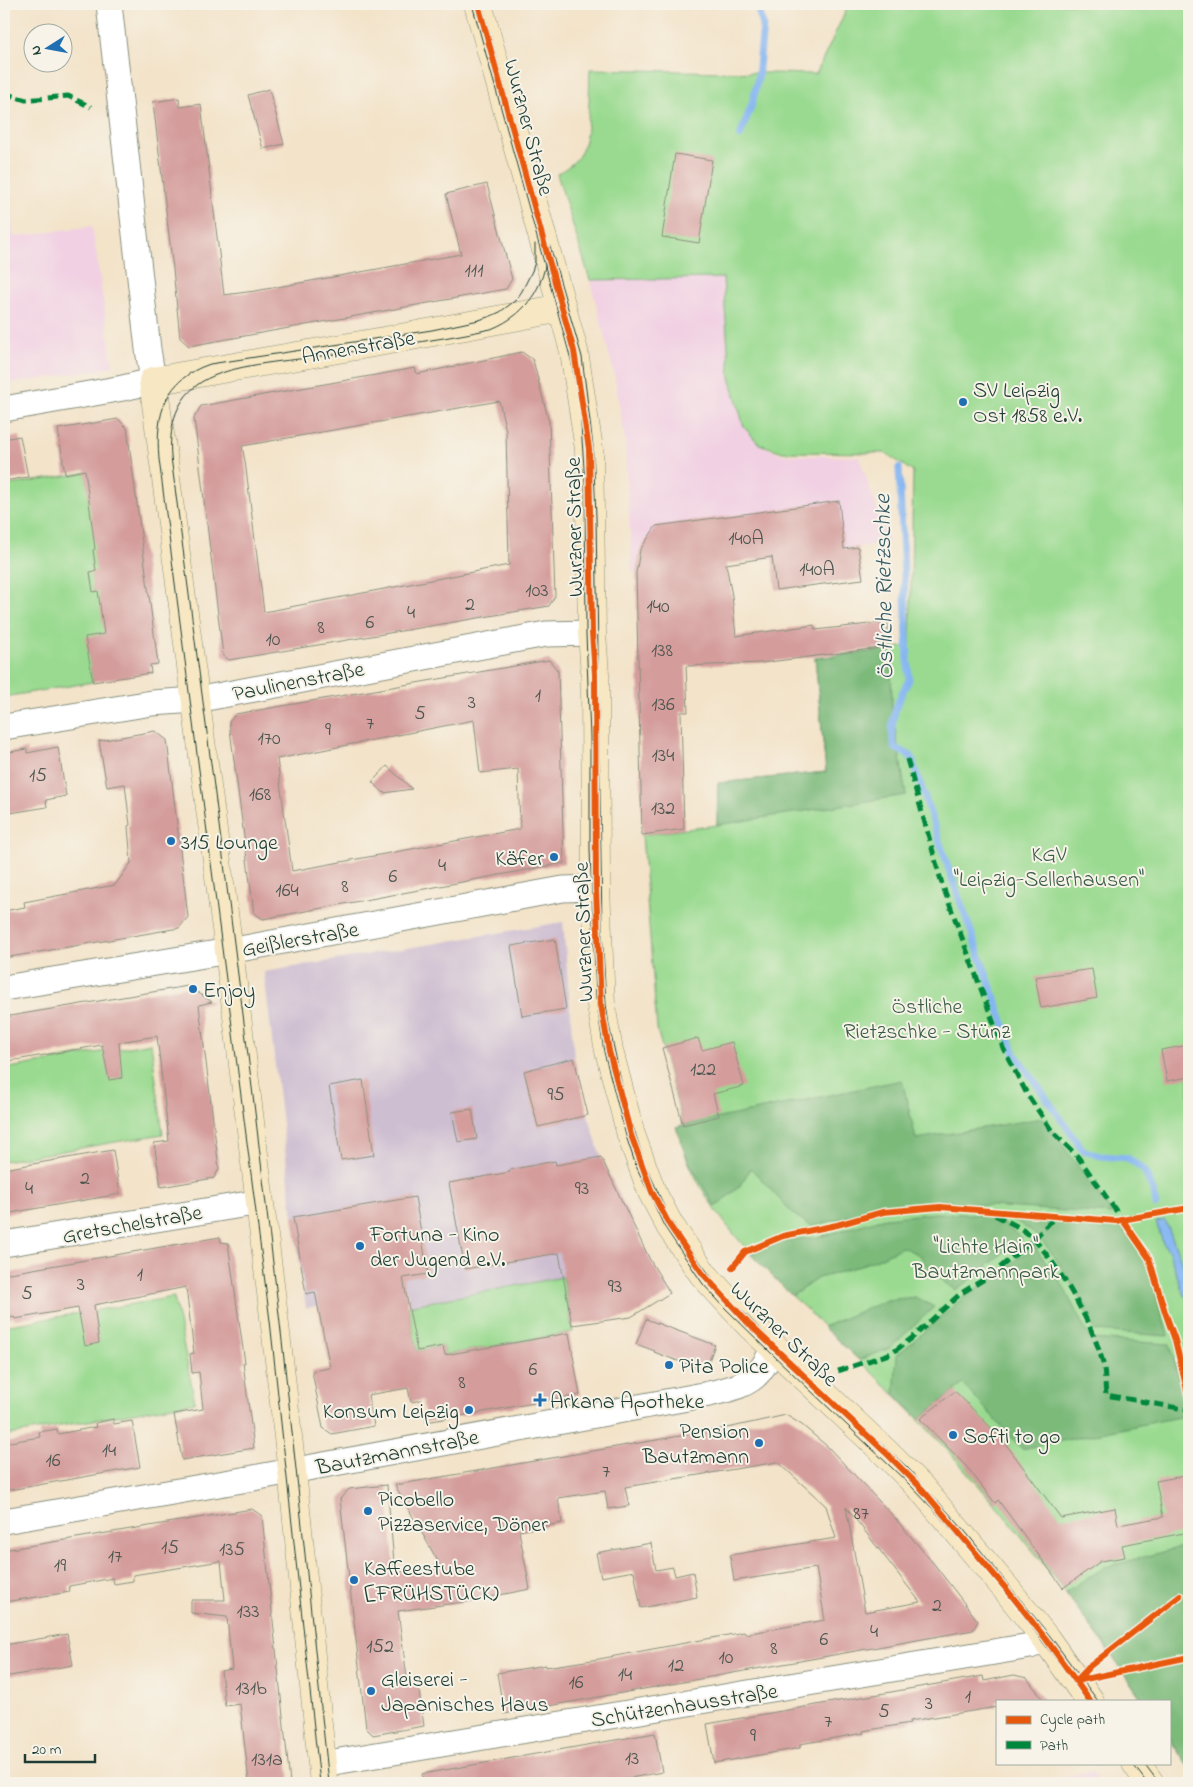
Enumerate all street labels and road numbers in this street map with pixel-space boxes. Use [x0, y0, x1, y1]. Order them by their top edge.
street label: Wurzner Straße [494, 56, 561, 200]
street label: Annenstraße [299, 323, 418, 375]
street label: Wurzner Straße [559, 456, 593, 597]
street label: Paulinenstraße [230, 654, 367, 711]
street label: Wurzner Straße [567, 861, 603, 1003]
street label: Geißlerstraße [240, 915, 362, 967]
street label: Gretschelstraße [60, 1198, 205, 1254]
street label: Wurzner Straße [721, 1275, 845, 1395]
street label: Bautzmannstraße [312, 1422, 482, 1486]
street label: Schützenhausstraße [589, 1676, 780, 1738]

